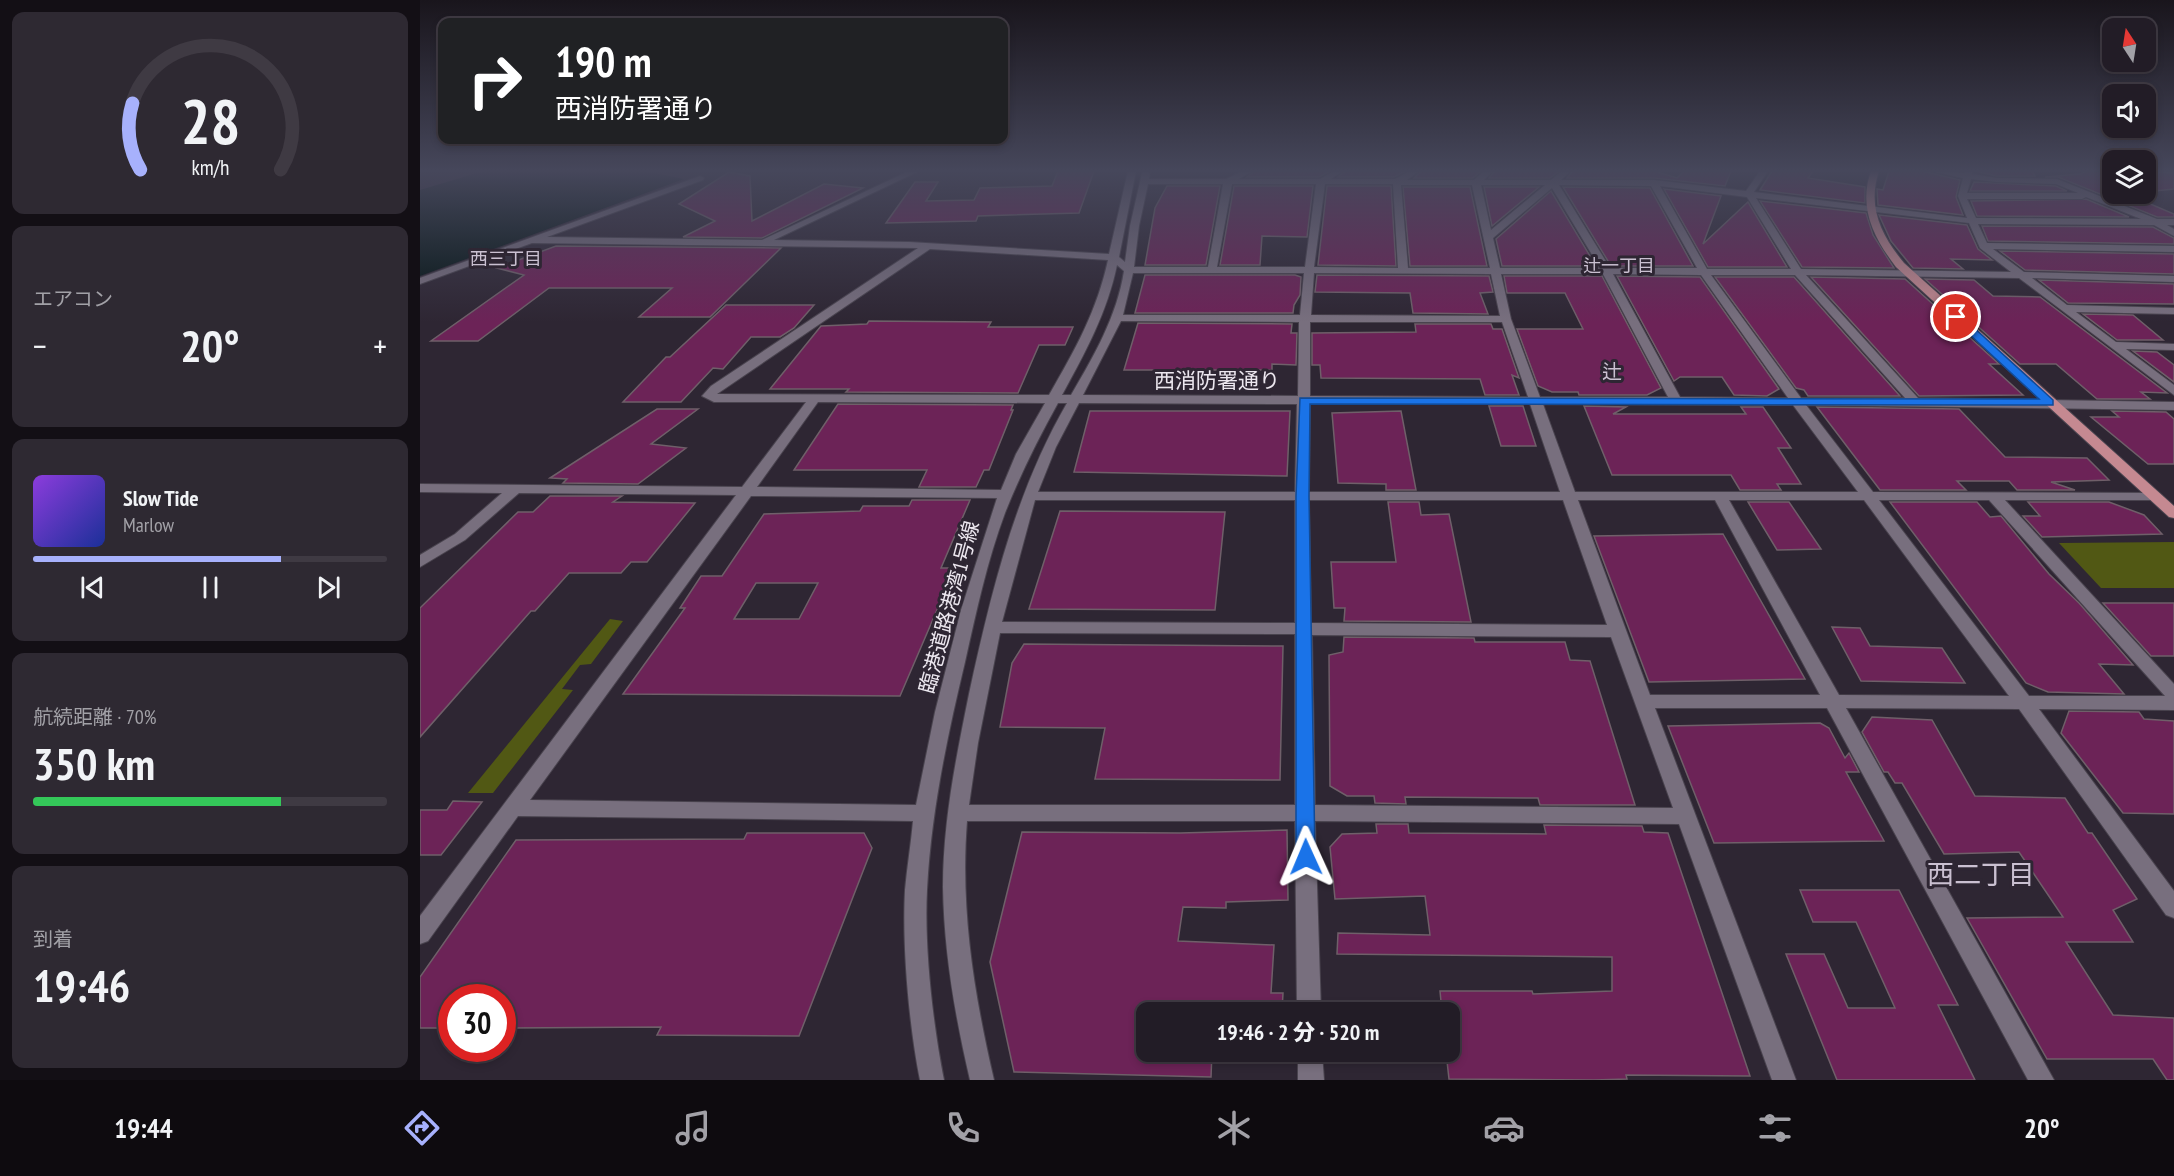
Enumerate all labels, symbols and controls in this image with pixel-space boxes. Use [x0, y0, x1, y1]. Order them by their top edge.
north arrow [2102, 18, 2156, 72]
map controls [2102, 18, 2156, 204]
text: 190 m [555, 34, 652, 89]
icon: right [456, 42, 534, 120]
text: 28 [180, 80, 240, 161]
button: sound [2102, 84, 2156, 138]
text: 西消防署通り [555, 91, 717, 125]
button: layers [2102, 150, 2156, 204]
text: km/h [191, 153, 229, 181]
district label: 西三丁目 [470, 247, 542, 270]
district label: 辻一丁目 [1583, 254, 1655, 277]
text: エアコン [33, 286, 113, 312]
pin [1930, 291, 1981, 342]
icon: arrive [1939, 300, 1972, 333]
text: 20° [180, 316, 240, 374]
text: − [33, 324, 47, 367]
text: + [373, 324, 387, 367]
district label: 辻 [1602, 359, 1622, 385]
street label: 西消防署通り [1154, 367, 1280, 394]
text: Slow Tide [123, 484, 199, 512]
text: Marlow [123, 512, 174, 538]
street label: 臨港道路港湾1号線 [913, 518, 985, 696]
icon: previous [76, 571, 109, 604]
icon: pause [194, 571, 227, 604]
icon: next [312, 571, 345, 604]
text: 航続距離 · 70% [33, 704, 156, 730]
text: 350 km [33, 734, 155, 792]
position arrow [1274, 825, 1338, 889]
district label: 西二丁目 [1927, 857, 2035, 891]
text: 到着 [33, 926, 73, 952]
text: 19:46 [33, 956, 130, 1014]
speed limit sign: 30 [438, 984, 516, 1062]
text: 19:46 · 2 分 · 520 m [1217, 1018, 1379, 1046]
icon: directions [401, 1107, 443, 1149]
icon: music [672, 1107, 714, 1149]
icon: phone [942, 1107, 984, 1149]
icon: climate [1213, 1107, 1255, 1149]
icon: car [1483, 1107, 1525, 1149]
icon: filters [1754, 1107, 1796, 1149]
text: 19:44 [114, 1111, 173, 1145]
text: 20° [2024, 1111, 2060, 1145]

